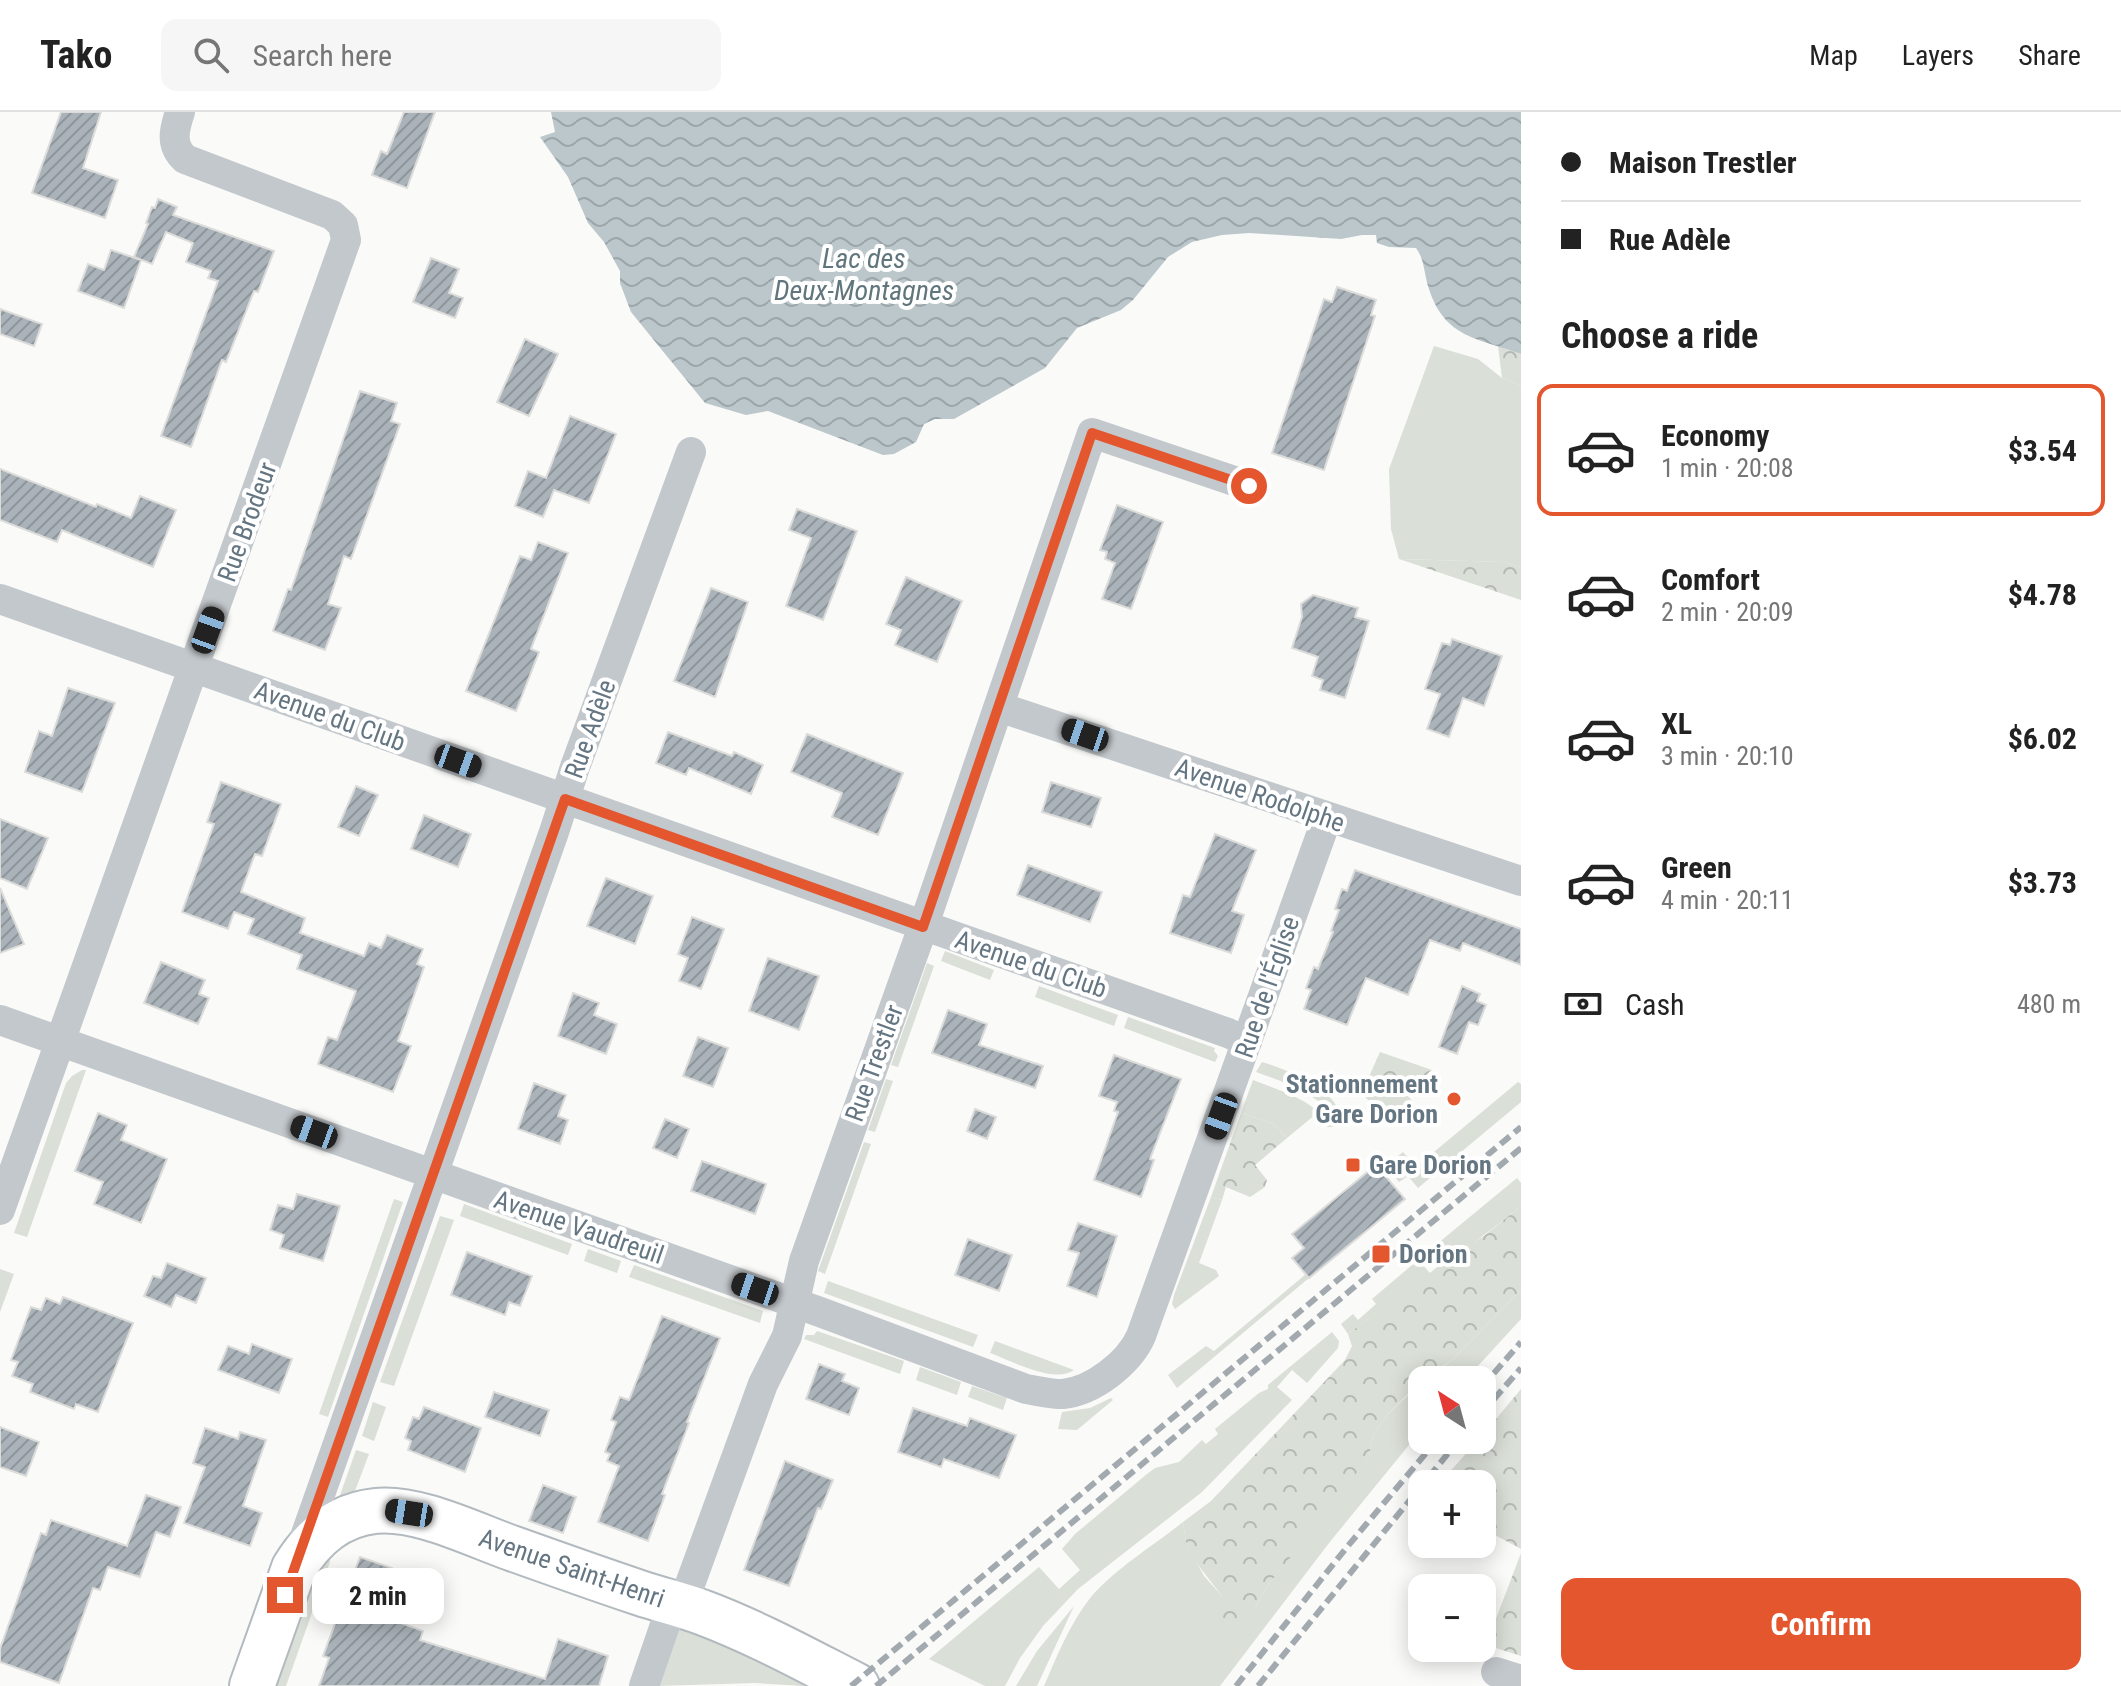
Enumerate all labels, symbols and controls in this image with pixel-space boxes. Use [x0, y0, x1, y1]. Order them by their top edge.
search box [161, 19, 721, 91]
text: Tako [40, 33, 113, 77]
icon: search [189, 33, 233, 77]
text: Search here [253, 38, 392, 73]
text: Map [1809, 39, 1858, 72]
text: Layers [1902, 39, 1974, 72]
text: Share [2018, 39, 2081, 72]
text: Maison Trestler [1609, 145, 1797, 180]
text: Rue Adèle [1609, 222, 1731, 257]
water label: Lac des Deux-Montagnes [774, 242, 954, 307]
text: Choose a ride [1561, 315, 1758, 357]
icon: car [1565, 414, 1637, 486]
text: Economy [1661, 418, 1769, 453]
text: $3.54 [2008, 433, 2077, 468]
text: 1 min · 20:08 [1661, 453, 1794, 483]
street label: Rue Brodeur [212, 458, 282, 586]
route start [1231, 468, 1267, 504]
icon: car [1565, 558, 1637, 630]
text: Comfort [1661, 562, 1760, 597]
text: $4.78 [2008, 577, 2077, 612]
text: 2 min · 20:09 [1661, 597, 1794, 627]
car [189, 603, 227, 657]
street label: Avenue du Club [250, 675, 410, 757]
street label: Rue Adèle [558, 676, 622, 782]
icon: car [1565, 702, 1637, 774]
text: XL [1661, 706, 1692, 741]
car [1058, 716, 1112, 754]
text: $6.02 [2008, 721, 2077, 756]
text: 3 min · 20:10 [1661, 741, 1794, 771]
car [431, 742, 485, 780]
street label: Avenue Rodolphe [1171, 752, 1349, 838]
icon: car [1565, 846, 1637, 918]
text: Green [1661, 850, 1732, 885]
text: $3.73 [2008, 865, 2077, 900]
text: 4 min · 20:11 [1661, 885, 1794, 915]
street label: Rue de l'Église [1229, 912, 1305, 1062]
street label: Avenue du Club [951, 924, 1111, 1004]
icon: cash [1561, 982, 1605, 1026]
text: Cash [1625, 987, 1685, 1022]
text: 480 m [2017, 989, 2081, 1019]
street label: Rue Trestler [839, 1000, 909, 1125]
place label: Stationnement Gare Dorion [1286, 1069, 1438, 1129]
car [1202, 1089, 1240, 1143]
marker: Stationnement Gare Dorion [1445, 1090, 1463, 1108]
car [287, 1113, 341, 1151]
place label: Gare Dorion [1369, 1150, 1492, 1180]
marker: Gare Dorion [1344, 1156, 1362, 1174]
street label: Avenue Vaudreuil [490, 1184, 668, 1270]
place label: Dorion [1399, 1239, 1468, 1269]
marker: Dorion [1370, 1243, 1392, 1265]
car [728, 1270, 782, 1308]
north arrow [1408, 1366, 1496, 1454]
map controls [1408, 1366, 1496, 1662]
button: + [1408, 1470, 1496, 1558]
car [383, 1497, 435, 1529]
street label: Avenue Saint-Henri [475, 1522, 669, 1614]
callout: 2 min [313, 1567, 445, 1623]
button: − [1408, 1574, 1496, 1662]
route end [267, 1577, 303, 1613]
button: Confirm [1561, 1578, 2081, 1670]
text: 2 min [349, 1581, 407, 1611]

